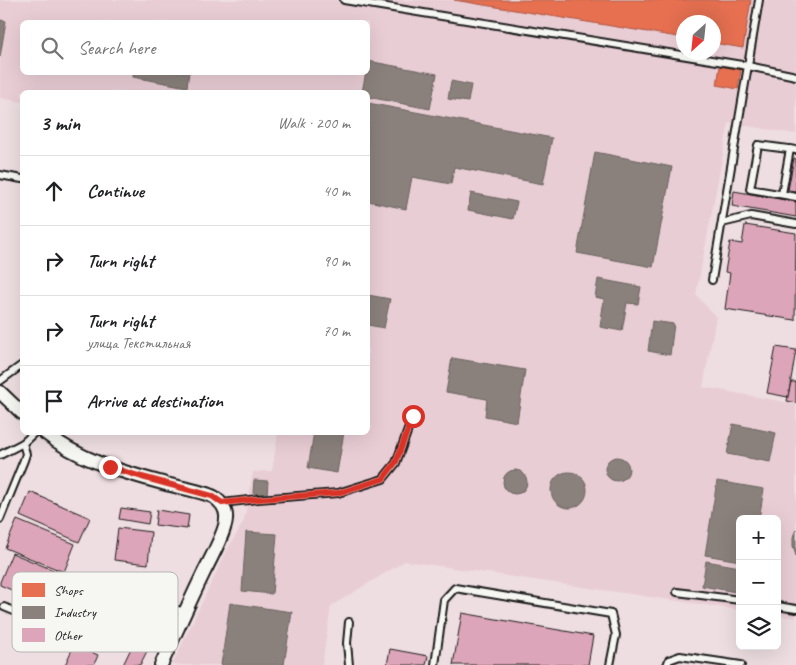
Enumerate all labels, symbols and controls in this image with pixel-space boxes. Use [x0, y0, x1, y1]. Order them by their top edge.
north arrow [676, 15, 721, 60]
search box [20, 20, 370, 75]
icon: search [38, 34, 66, 62]
text: Search here [78, 36, 155, 60]
text: 3 min [40, 110, 80, 136]
text: Walk · 200 m [278, 113, 350, 133]
icon: ahead [40, 177, 68, 205]
text: Continue [87, 179, 144, 203]
text: 40 m [323, 181, 350, 201]
icon: right [40, 247, 68, 275]
text: Turn right [87, 249, 154, 273]
text: 90 m [323, 251, 350, 271]
text: Turn right [87, 309, 154, 333]
icon: right [40, 317, 68, 345]
text: 70 m [323, 321, 350, 341]
text: улица Текстильная [87, 333, 190, 353]
icon: arrive [40, 387, 68, 415]
text: Arrive at destination [87, 389, 223, 413]
route start [402, 405, 425, 428]
route end [99, 456, 122, 479]
map controls [736, 515, 781, 650]
button: + [736, 515, 781, 560]
button: − [736, 560, 781, 605]
legend [12, 572, 178, 652]
text: Shops [54, 582, 84, 599]
text: Industry [54, 604, 97, 621]
button: layers [736, 605, 781, 650]
text: Other [54, 627, 83, 644]

